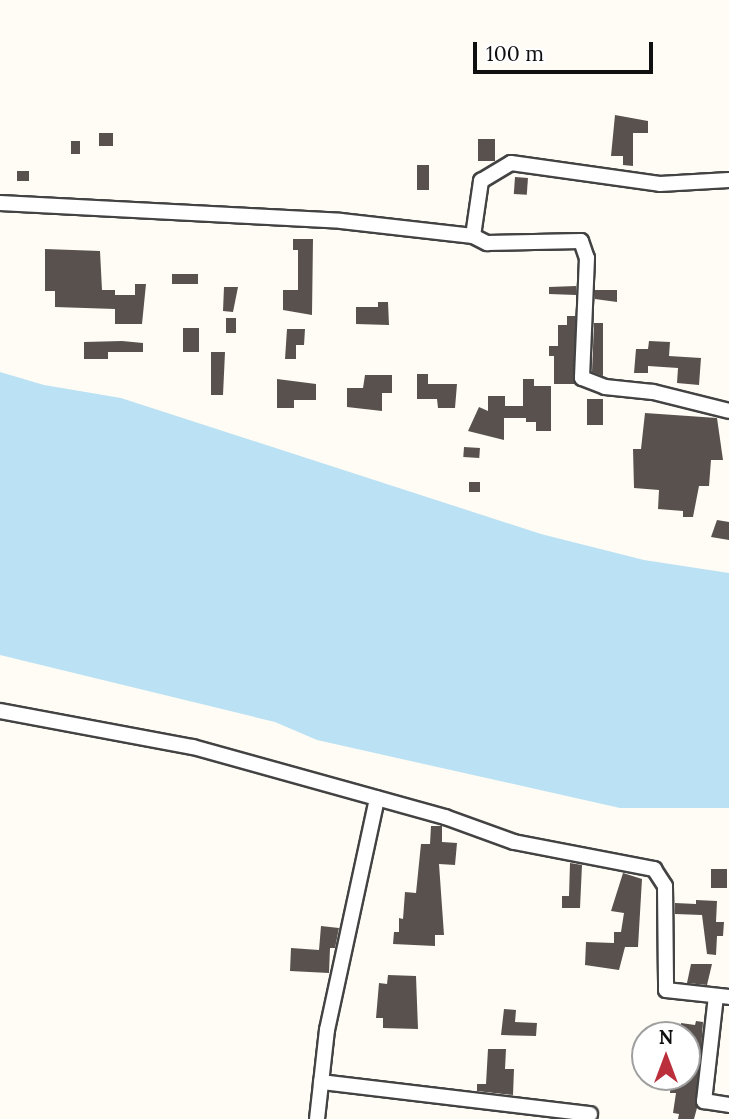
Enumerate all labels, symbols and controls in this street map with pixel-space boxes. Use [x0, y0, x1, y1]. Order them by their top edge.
scale bar [477, 28, 657, 72]
text: 100 m [486, 40, 544, 67]
north arrow [631, 1021, 701, 1091]
text: N [659, 1025, 673, 1049]

